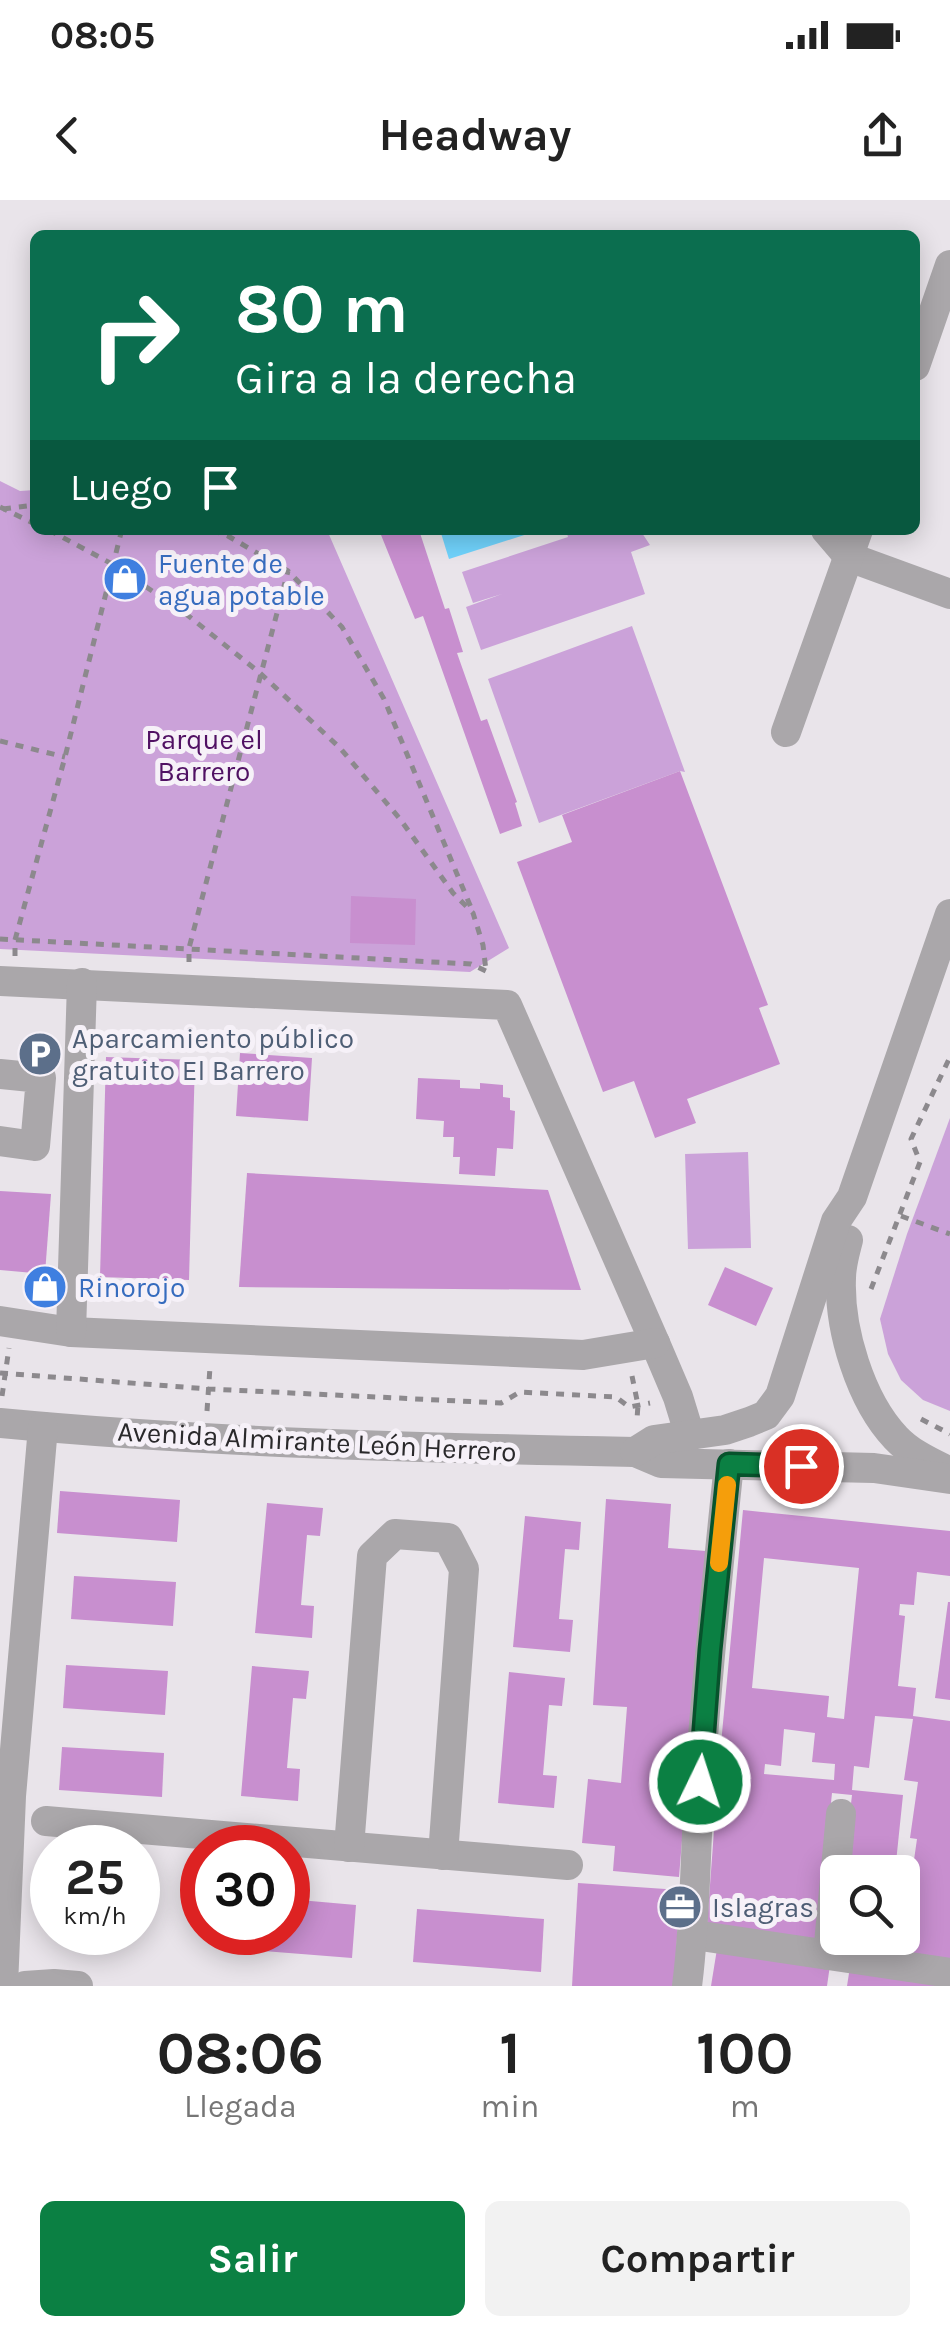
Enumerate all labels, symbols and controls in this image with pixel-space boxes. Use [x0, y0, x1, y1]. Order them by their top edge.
text: 08:05 [50, 13, 155, 58]
icon: back [40, 108, 95, 163]
icon: share [855, 108, 910, 163]
text: Headway [379, 109, 571, 161]
text: 80 m [235, 268, 409, 350]
icon: right [70, 270, 200, 400]
text: Gira a la derecha [235, 352, 577, 404]
icon: arrive [193, 460, 248, 515]
text: Luego [70, 465, 173, 510]
place label: Fuente de agua potable [158, 547, 325, 612]
shop icon: Fuente de agua potable [102, 556, 148, 602]
park label: Parque el Barrero [145, 723, 263, 788]
place label: Aparcamiento público gratuito El Barrero [72, 1022, 354, 1087]
parking icon: Aparcamiento público gratuito El Barrero [17, 1031, 63, 1077]
shop icon: Rinorojo [22, 1264, 68, 1310]
place label: Rinorojo [78, 1271, 185, 1304]
street label: Avenida Almirante León Herrero [117, 1415, 517, 1468]
pin [759, 1424, 844, 1509]
icon: arrive [774, 1439, 829, 1494]
position arrow [648, 1730, 752, 1834]
speed limit sign: 30 [180, 1825, 310, 1955]
text: 25 [65, 1848, 125, 1907]
map controls [820, 1855, 920, 1955]
button: search [820, 1855, 920, 1955]
office icon: Islagras [657, 1884, 703, 1930]
place label: Islagras [712, 1891, 814, 1924]
text: km/h [63, 1901, 127, 1930]
text: 08:06 [157, 2018, 324, 2088]
text: 1 [499, 2018, 521, 2088]
text: 100 [696, 2018, 793, 2088]
text: Llegada [184, 2088, 297, 2125]
text: min [481, 2088, 539, 2125]
text: m [730, 2088, 760, 2125]
button: Salir [40, 2201, 465, 2316]
button: Compartir [485, 2201, 910, 2316]

